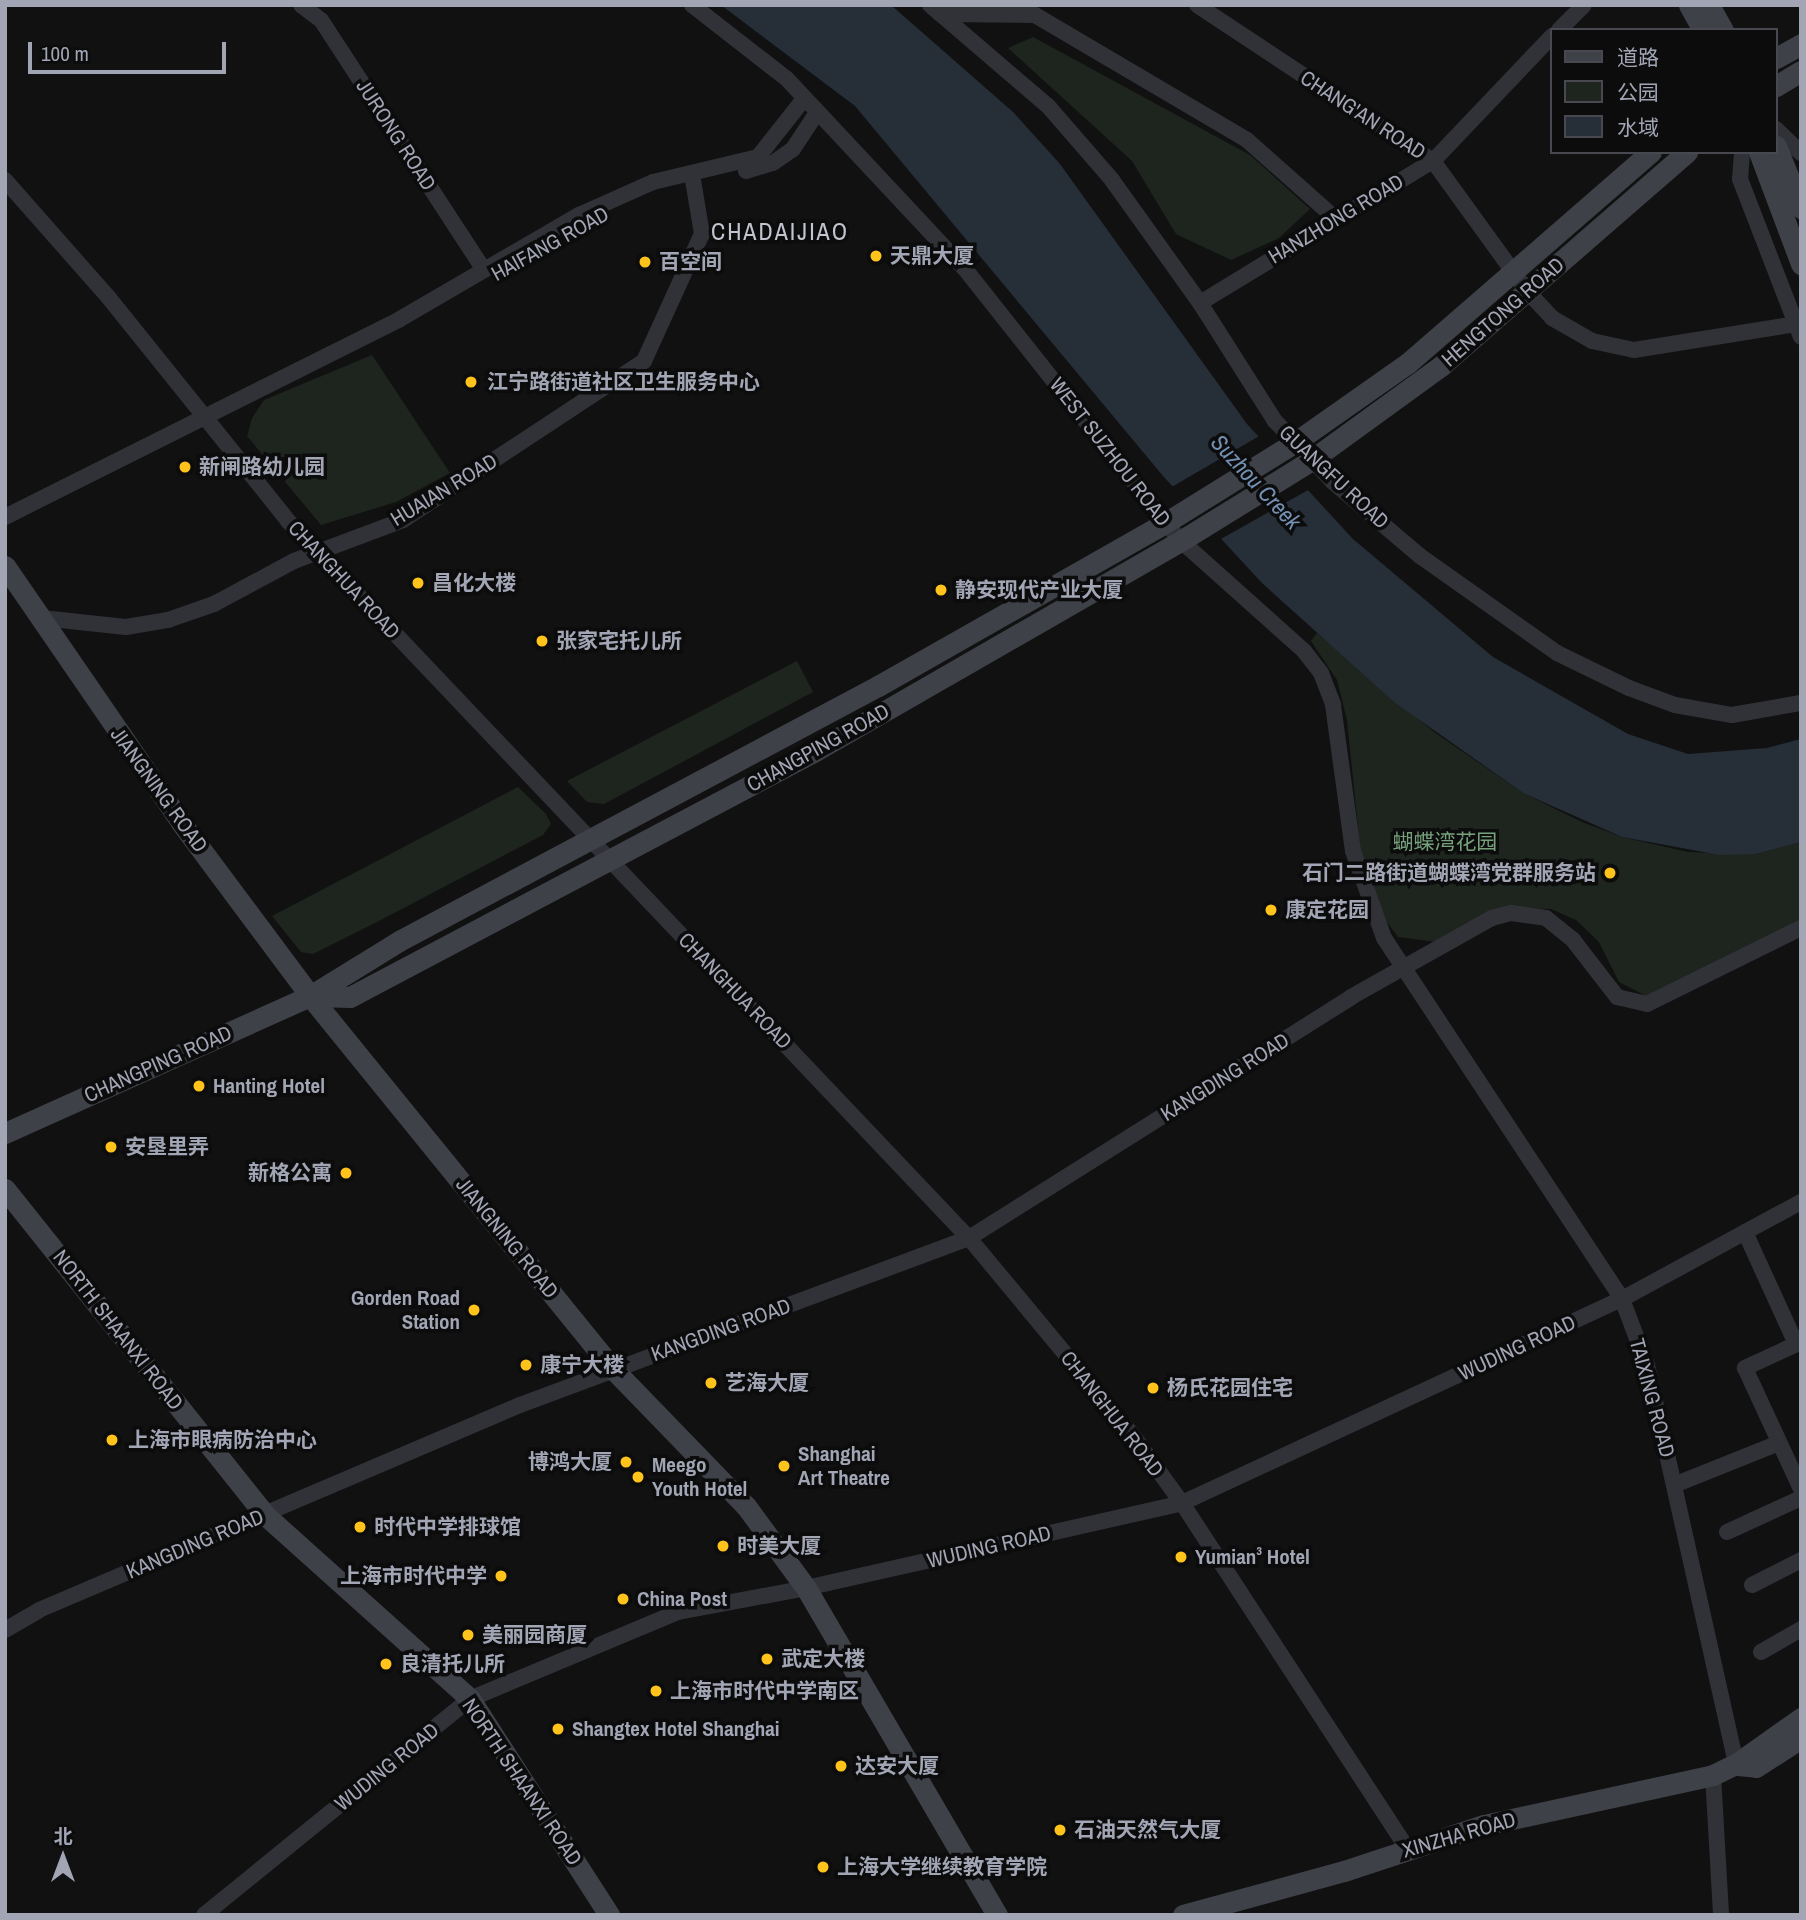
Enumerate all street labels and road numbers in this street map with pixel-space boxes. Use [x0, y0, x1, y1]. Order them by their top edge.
street label: CHANG'AN ROAD [1296, 65, 1430, 165]
street label: JURONG ROAD [351, 75, 441, 195]
street label: HANZHONG ROAD [1264, 169, 1408, 269]
street label: HAIFANG ROAD [487, 201, 613, 287]
street label: HENGTONG ROAD [1437, 252, 1569, 372]
street label: WEST SUZHOU ROAD [1044, 373, 1176, 531]
street label: GUANGFU ROAD [1274, 420, 1394, 534]
street label: HUAIAN ROAD [386, 448, 502, 532]
street label: CHANGHUA ROAD [283, 515, 405, 645]
street label: CHANGPING ROAD [742, 698, 894, 798]
street label: JIANGNING ROAD [105, 723, 213, 857]
street label: CHANGHUA ROAD [673, 927, 797, 1055]
street label: CHANGPING ROAD [80, 1020, 236, 1108]
street label: KANGDING ROAD [1156, 1028, 1294, 1126]
street label: JIANGNING ROAD [451, 1172, 563, 1304]
street label: NORTH SHAANXI ROAD [48, 1245, 188, 1415]
street label: KANGDING ROAD [648, 1293, 794, 1367]
street label: WUDING ROAD [1454, 1310, 1580, 1386]
street label: TAIXING ROAD [1624, 1336, 1680, 1460]
street label: CHANGHUA ROAD [1055, 1346, 1169, 1482]
street label: KANGDING ROAD [123, 1504, 267, 1584]
street label: WUDING ROAD [925, 1521, 1053, 1573]
street label: NORTH SHAANXI ROAD [457, 1694, 587, 1870]
street label: WUDING ROAD [330, 1717, 444, 1817]
street label: XINZHA ROAD [1399, 1807, 1519, 1863]

